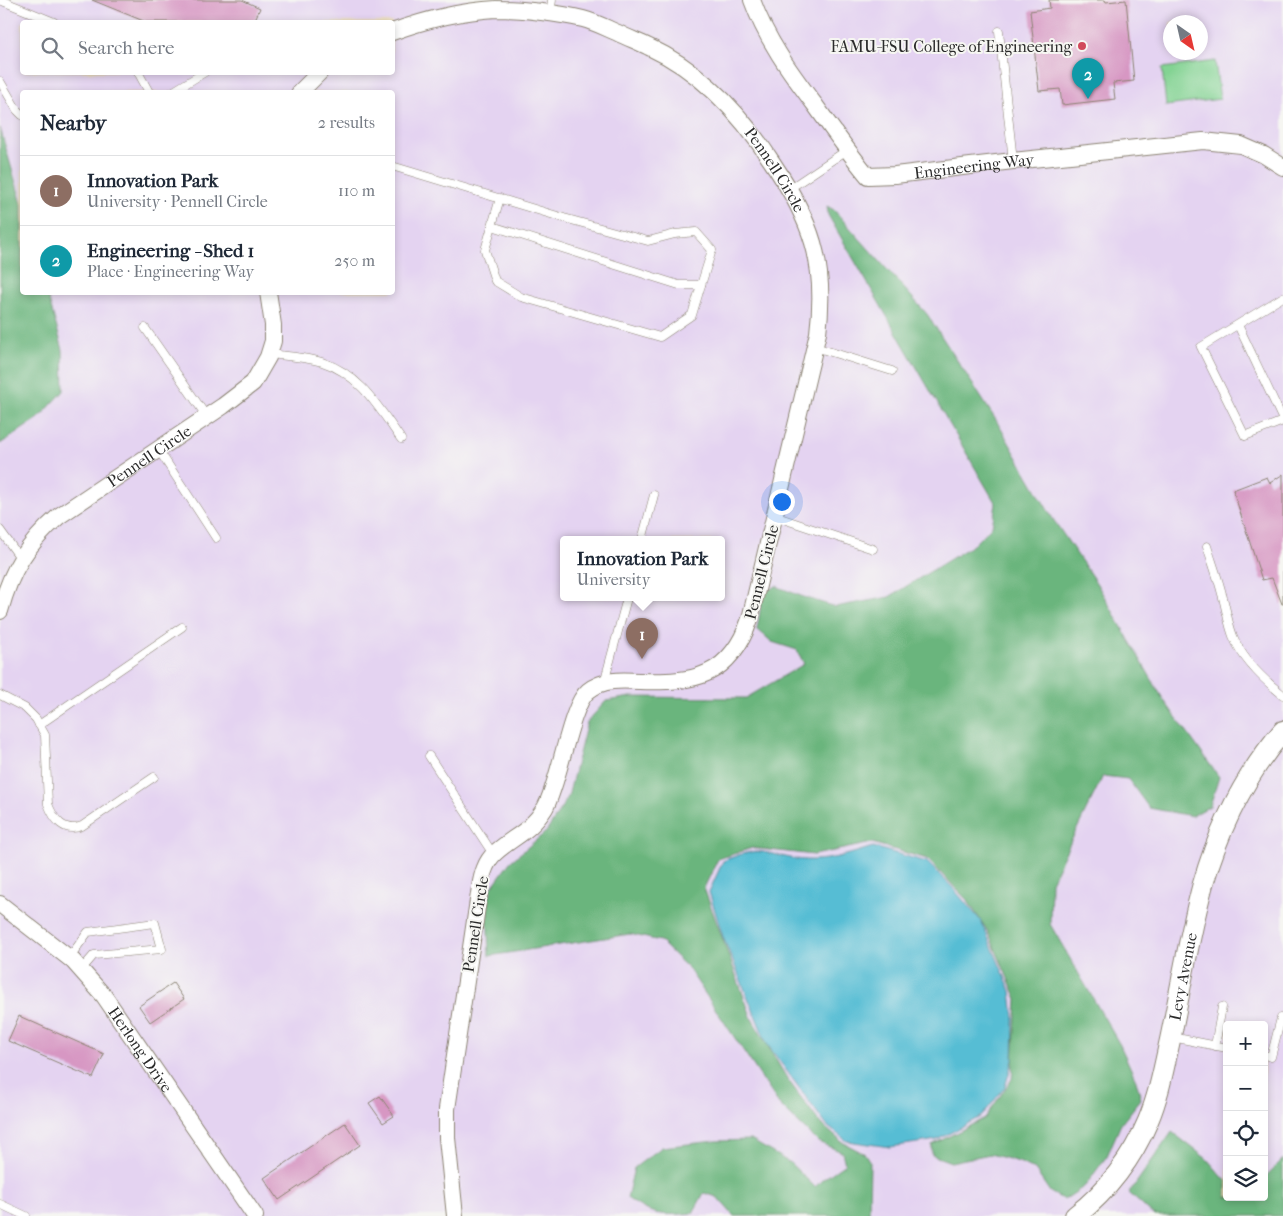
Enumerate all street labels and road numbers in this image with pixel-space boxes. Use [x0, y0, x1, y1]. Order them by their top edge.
street label: Pennell Circle [741, 123, 809, 215]
street label: Engineering Way [913, 150, 1035, 183]
street label: Pennell Circle [103, 421, 195, 491]
street label: Pennell Circle [741, 523, 782, 622]
street label: Pennell Circle [459, 875, 492, 974]
street label: Levy Avenue [1165, 931, 1201, 1022]
street label: Herlong Drive [104, 1003, 176, 1096]

